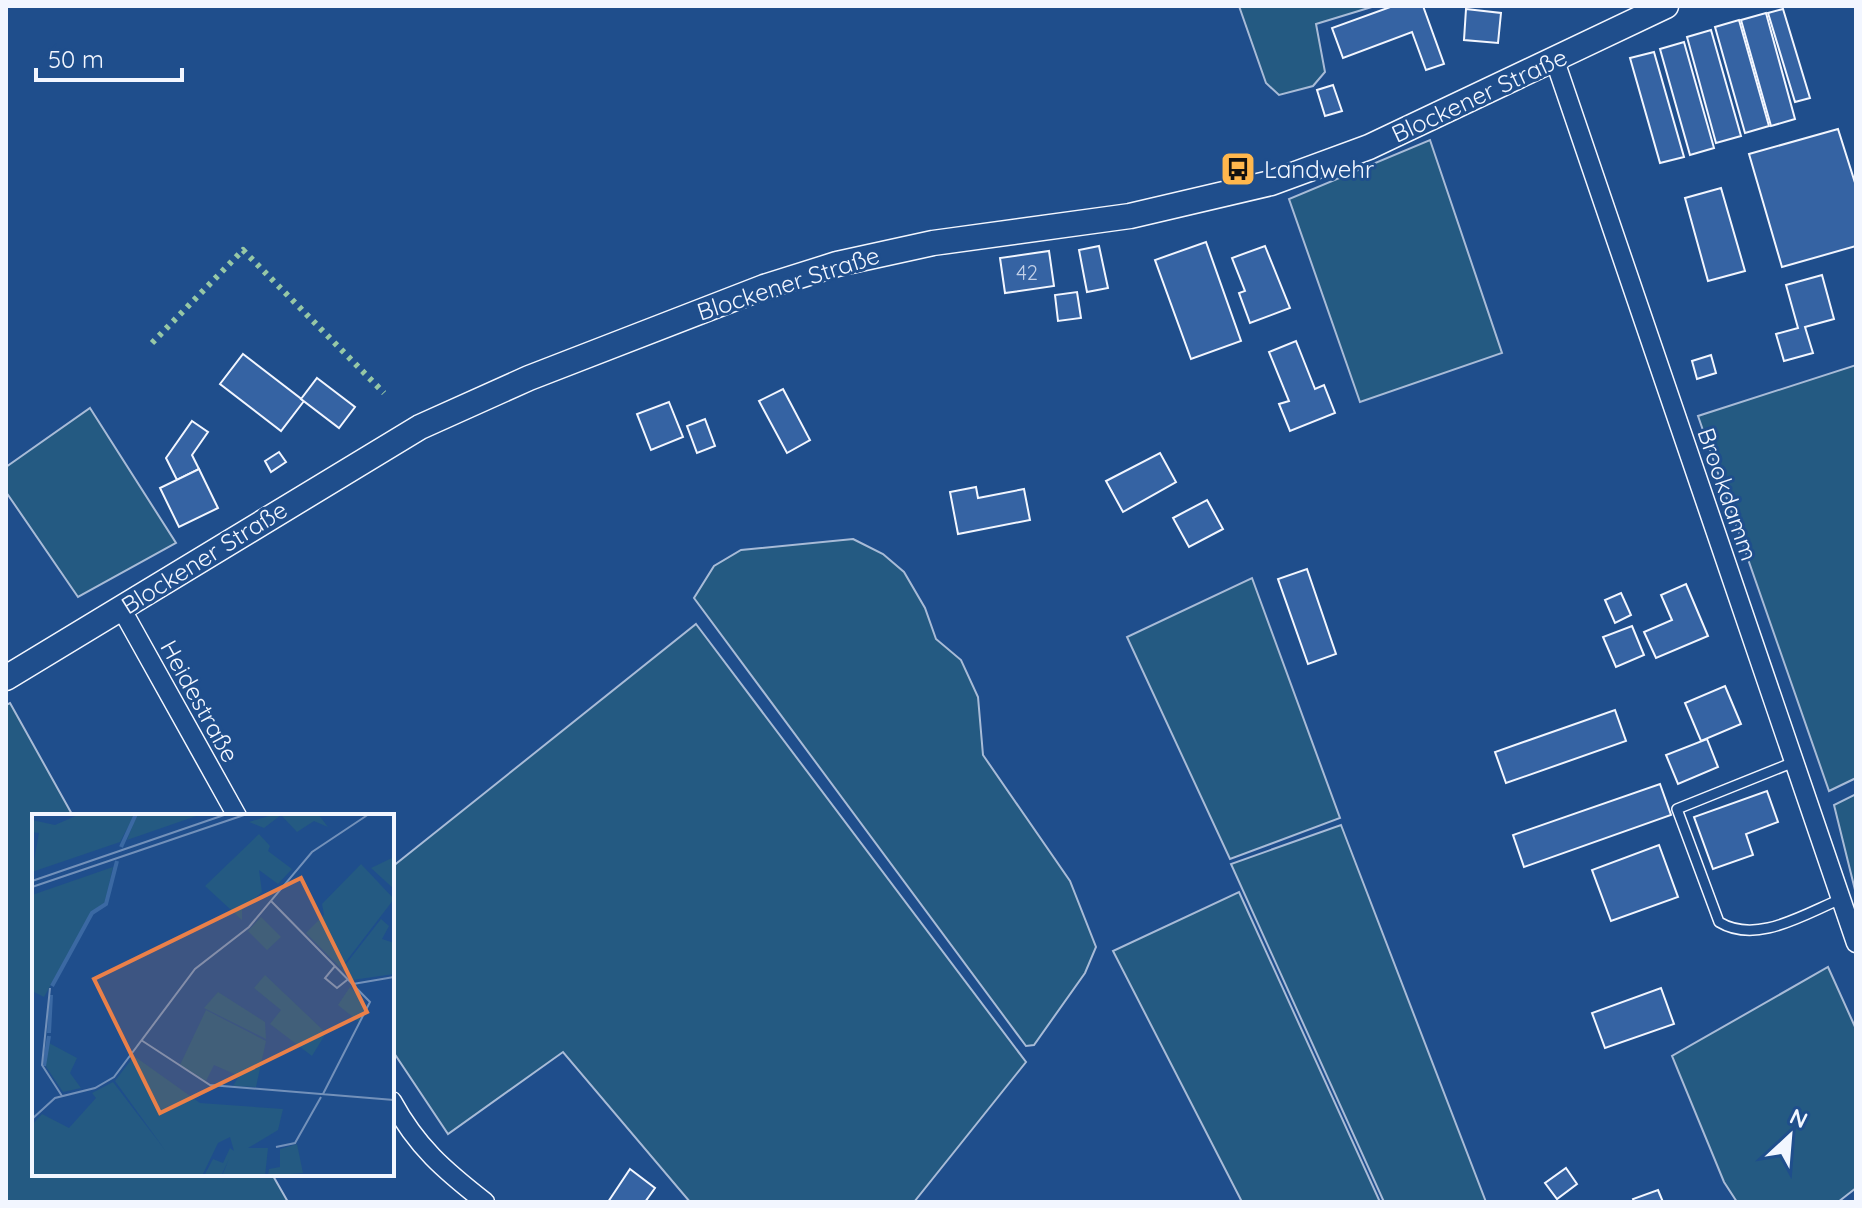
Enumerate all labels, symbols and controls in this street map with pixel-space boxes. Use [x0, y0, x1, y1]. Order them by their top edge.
scale bar [36, 32, 182, 82]
street label: Blockener Straße [1387, 41, 1571, 149]
text: 50 m [48, 44, 104, 74]
bus stop icon: Landwehr [1219, 150, 1257, 188]
place label: Landwehr [1264, 154, 1374, 184]
street label: Blockener Straße [693, 239, 883, 327]
house number: 42 [1016, 260, 1038, 285]
street label: Brookdamm [1691, 424, 1765, 564]
street label: Blockener Straße [115, 494, 293, 620]
street label: Heidestraße [154, 635, 246, 767]
inset map [32, 814, 394, 1176]
north arrow [1750, 1096, 1830, 1176]
text: N [1785, 1102, 1812, 1134]

